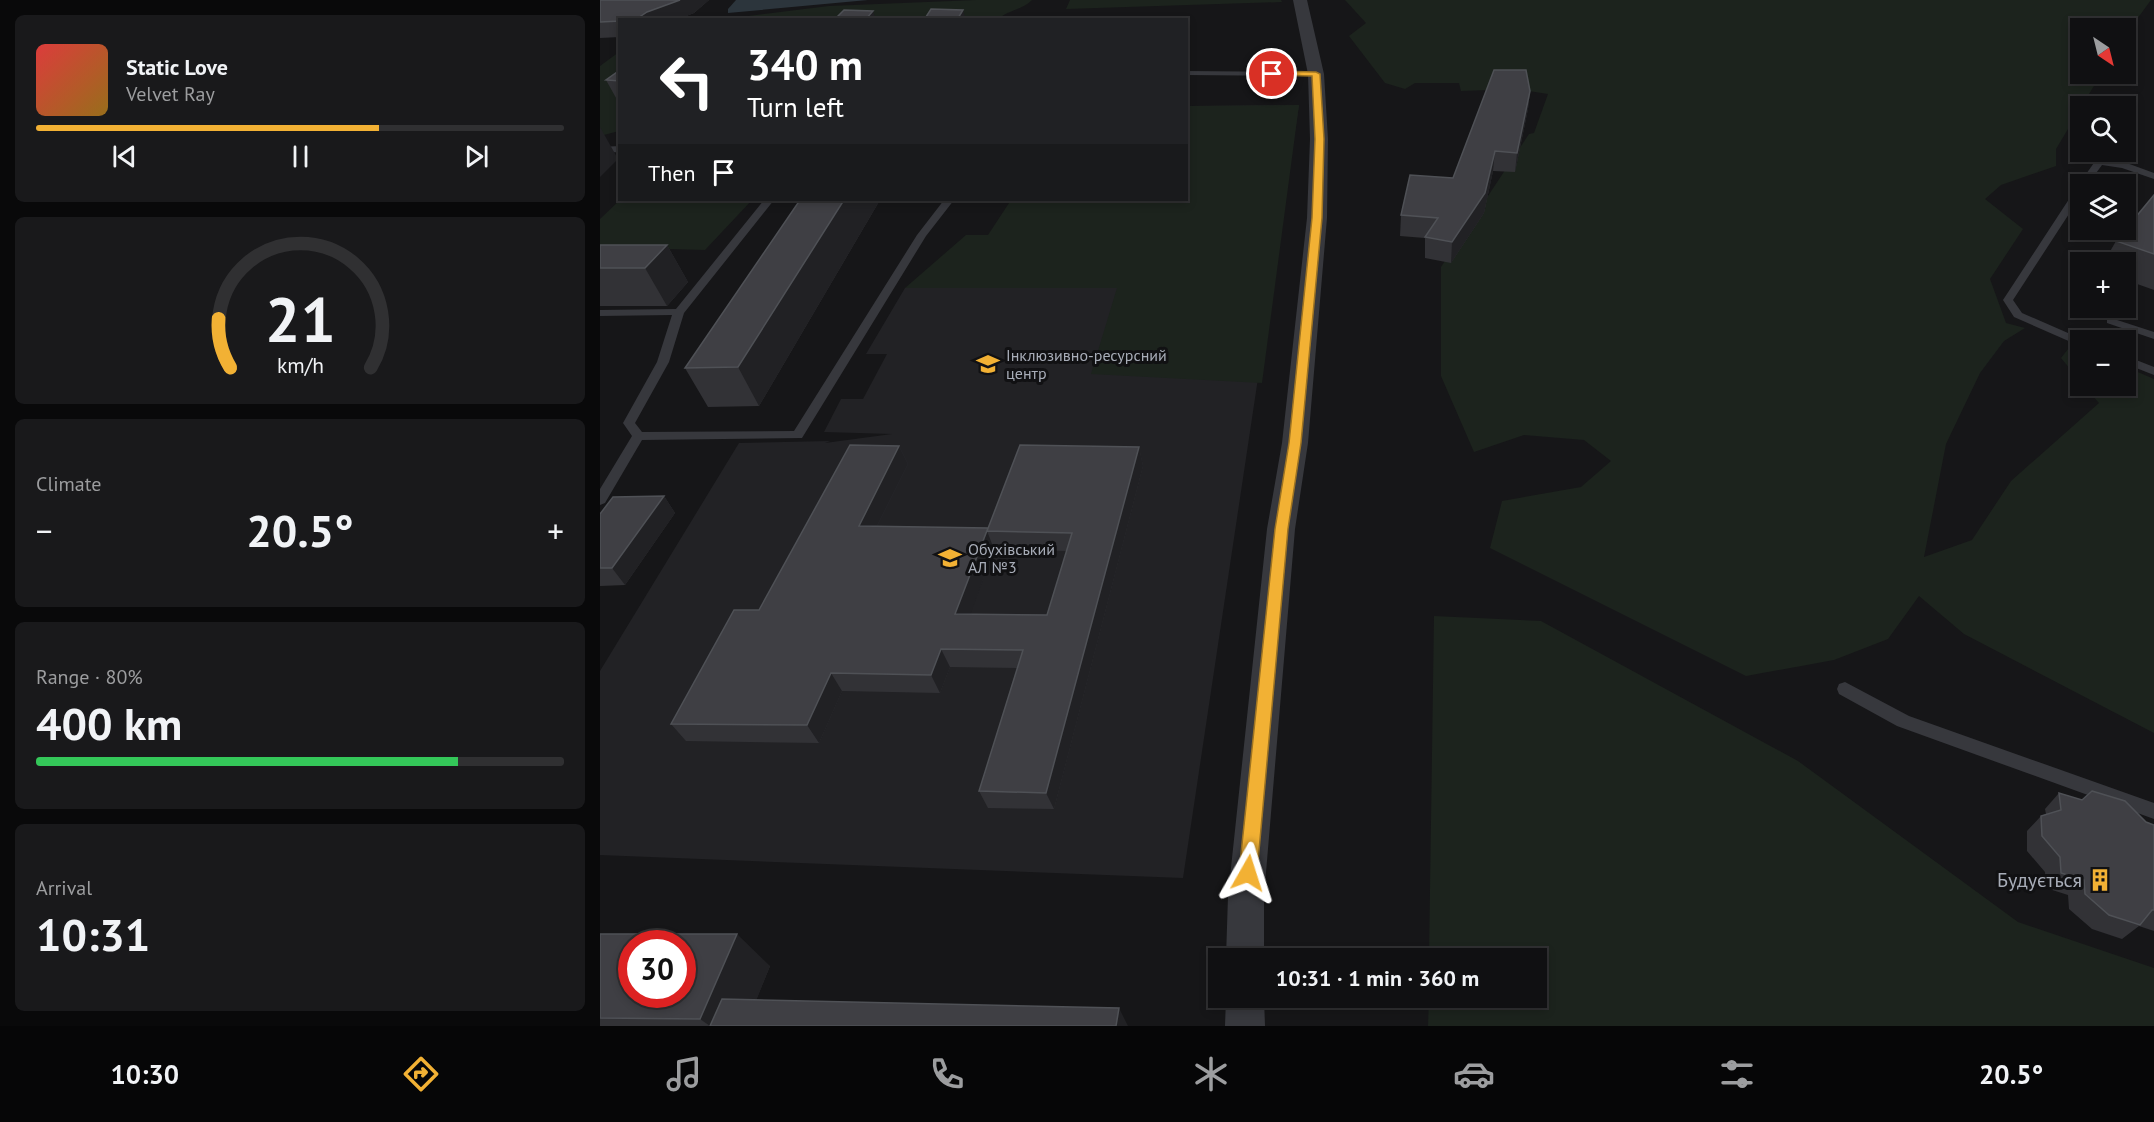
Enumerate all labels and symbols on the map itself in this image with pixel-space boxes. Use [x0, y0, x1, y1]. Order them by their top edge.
north arrow [2070, 18, 2136, 84]
pin [1246, 48, 1297, 99]
place label: Інклюзивно-ресурсний центр [1006, 345, 1167, 383]
school or university icon: Інклюзивно-ресурсний центр [975, 351, 1001, 377]
place label: Обухівський АЛ №3 [968, 539, 1055, 577]
school or university icon: Обухівський АЛ №3 [937, 545, 963, 571]
position arrow [1216, 841, 1280, 905]
place label: Будується [1997, 867, 2082, 893]
building icon: Будується [2087, 867, 2113, 893]
speed limit sign: 30 [618, 930, 696, 1008]

